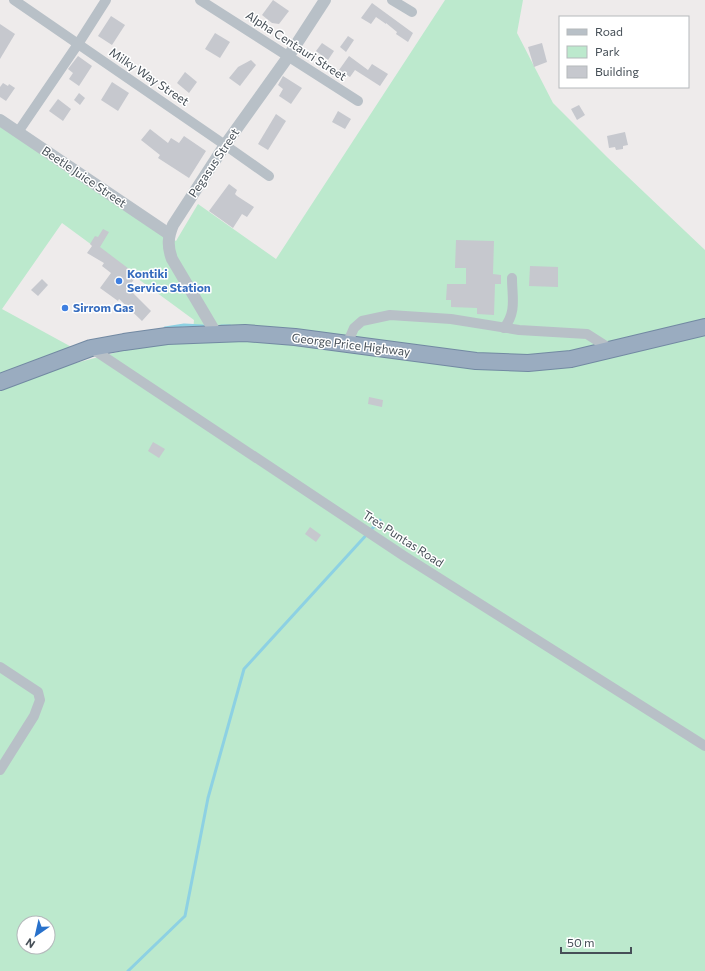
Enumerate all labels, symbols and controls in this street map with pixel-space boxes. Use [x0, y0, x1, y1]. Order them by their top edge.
street label: Alpha Centauri Street [244, 7, 350, 83]
legend [559, 16, 689, 88]
text: Road [595, 24, 623, 38]
street label: Milky Way Street [107, 44, 192, 108]
text: Park [595, 44, 621, 58]
text: Building [595, 64, 639, 78]
street label: Pegasus Street [185, 125, 241, 200]
street label: Beetle Juice Street [39, 143, 129, 210]
place label: Kontiki Service Station [127, 266, 211, 294]
marker: Kontiki Service Station [114, 276, 124, 286]
place label: Sirrom Gas [73, 300, 134, 314]
marker: Sirrom Gas [60, 303, 70, 313]
street label: George Price Highway [291, 330, 411, 358]
street label: Tres Puntas Road [361, 507, 447, 570]
north arrow [16, 915, 56, 955]
scale bar [561, 929, 631, 955]
text: 50 m [567, 935, 595, 949]
text: N [23, 936, 37, 951]

